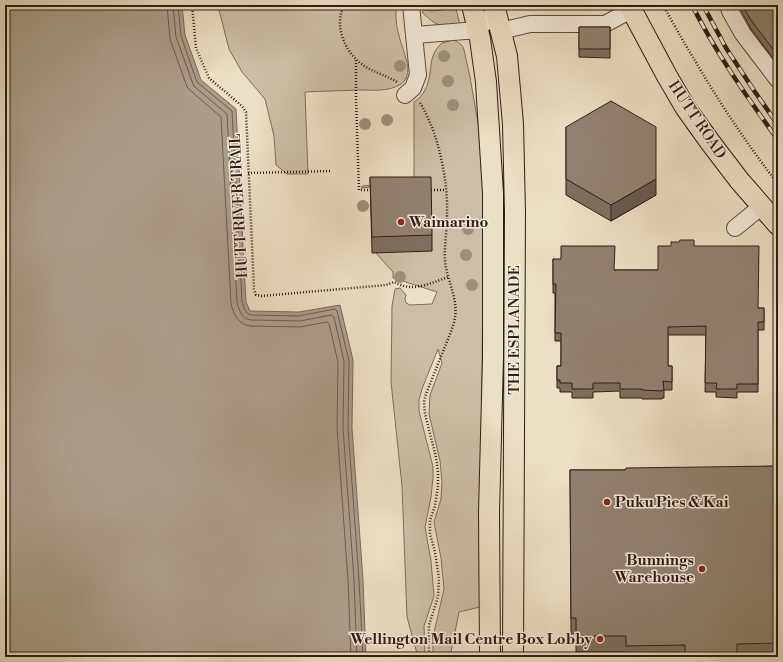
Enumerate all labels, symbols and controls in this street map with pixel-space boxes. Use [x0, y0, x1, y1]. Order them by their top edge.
street label: HUTT ROAD [664, 77, 730, 163]
street label: HUTT RIVER TRAIL [226, 133, 252, 279]
place label: Waimarino [408, 213, 489, 232]
marker: Waimarino [396, 217, 406, 227]
street label: THE ESPLANADE [505, 265, 524, 395]
place label: Puku Pies & Kai [615, 493, 729, 512]
marker: Puku Pies & Kai [602, 497, 612, 507]
place label: Bunnings Warehouse [613, 551, 694, 587]
marker: Bunnings Warehouse [697, 564, 707, 574]
place label: Wellington Mail Centre Box Lobby [349, 630, 592, 649]
marker: Wellington Mail Centre Box Lobby [595, 634, 605, 644]

